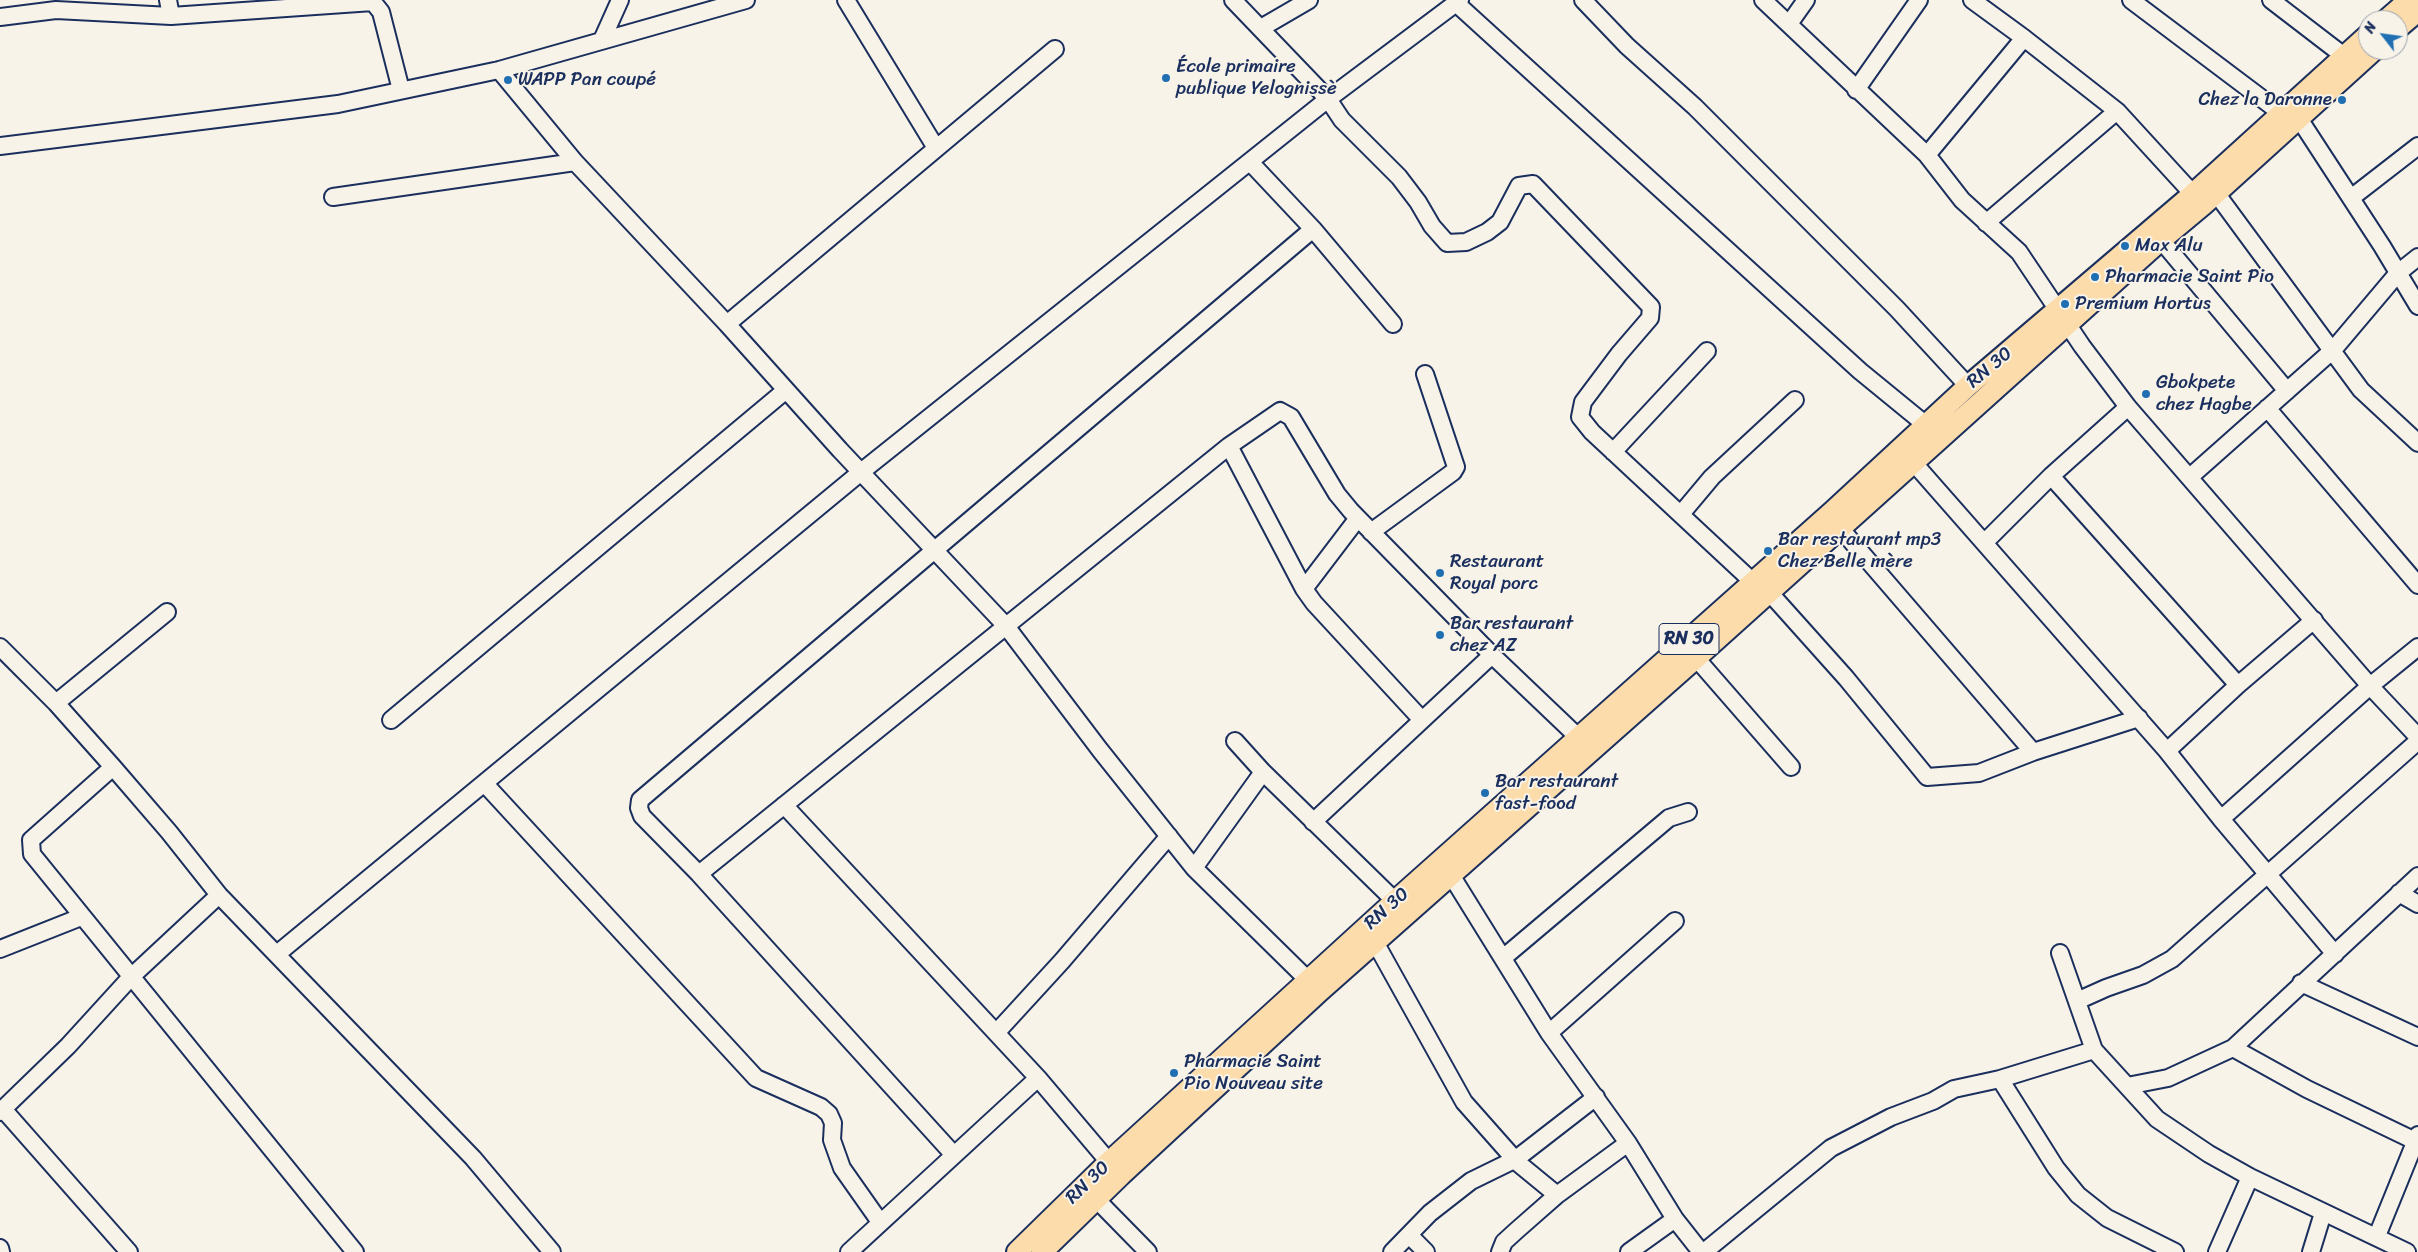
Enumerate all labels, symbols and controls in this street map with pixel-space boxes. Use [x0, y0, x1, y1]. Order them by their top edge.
north arrow [2358, 10, 2408, 60]
text: N [2357, 17, 2384, 38]
place label: École primaire publique Yelognissè [1176, 56, 1337, 100]
place label: WAPP Pan coupé [518, 69, 656, 91]
marker: École primaire publique Yelognissè [1160, 72, 1172, 84]
marker: WAPP Pan coupé [502, 74, 514, 86]
place label: Chez la Daronne [2199, 89, 2332, 111]
marker: Chez la Daronne [2336, 94, 2348, 106]
place label: Max Alu [2135, 235, 2203, 257]
marker: Max Alu [2119, 240, 2131, 252]
place label: Pharmacie Saint Pio [2105, 266, 2274, 288]
marker: Pharmacie Saint Pio [2089, 271, 2101, 283]
place label: Premium Hortus [2075, 293, 2211, 315]
marker: Premium Hortus [2059, 298, 2071, 310]
street label: RN 30 [1963, 342, 2017, 394]
place label: Gbokpete chez Hagbe [2156, 372, 2252, 416]
marker: Gbokpete chez Hagbe [2140, 388, 2152, 400]
place label: Bar restaurant mp3 Chez Belle mère [1778, 529, 1941, 573]
marker: Bar restaurant mp3 Chez Belle mère [1762, 545, 1774, 557]
place label: Restaurant Royal porc [1450, 551, 1544, 595]
marker: Restaurant Royal porc [1434, 567, 1446, 579]
place label: Bar restaurant chez AZ [1450, 613, 1573, 657]
road number: RN 30 [1659, 624, 1719, 654]
marker: Bar restaurant chez AZ [1434, 629, 1446, 641]
place label: Bar restaurant fast-food [1495, 771, 1618, 815]
marker: Bar restaurant fast-food [1479, 787, 1491, 799]
street label: RN 30 [1360, 883, 1414, 935]
place label: Pharmacie Saint Pio Nouveau site [1184, 1051, 1323, 1095]
marker: Pharmacie Saint Pio Nouveau site [1168, 1067, 1180, 1079]
street label: RN 30 [1061, 1157, 1115, 1209]

